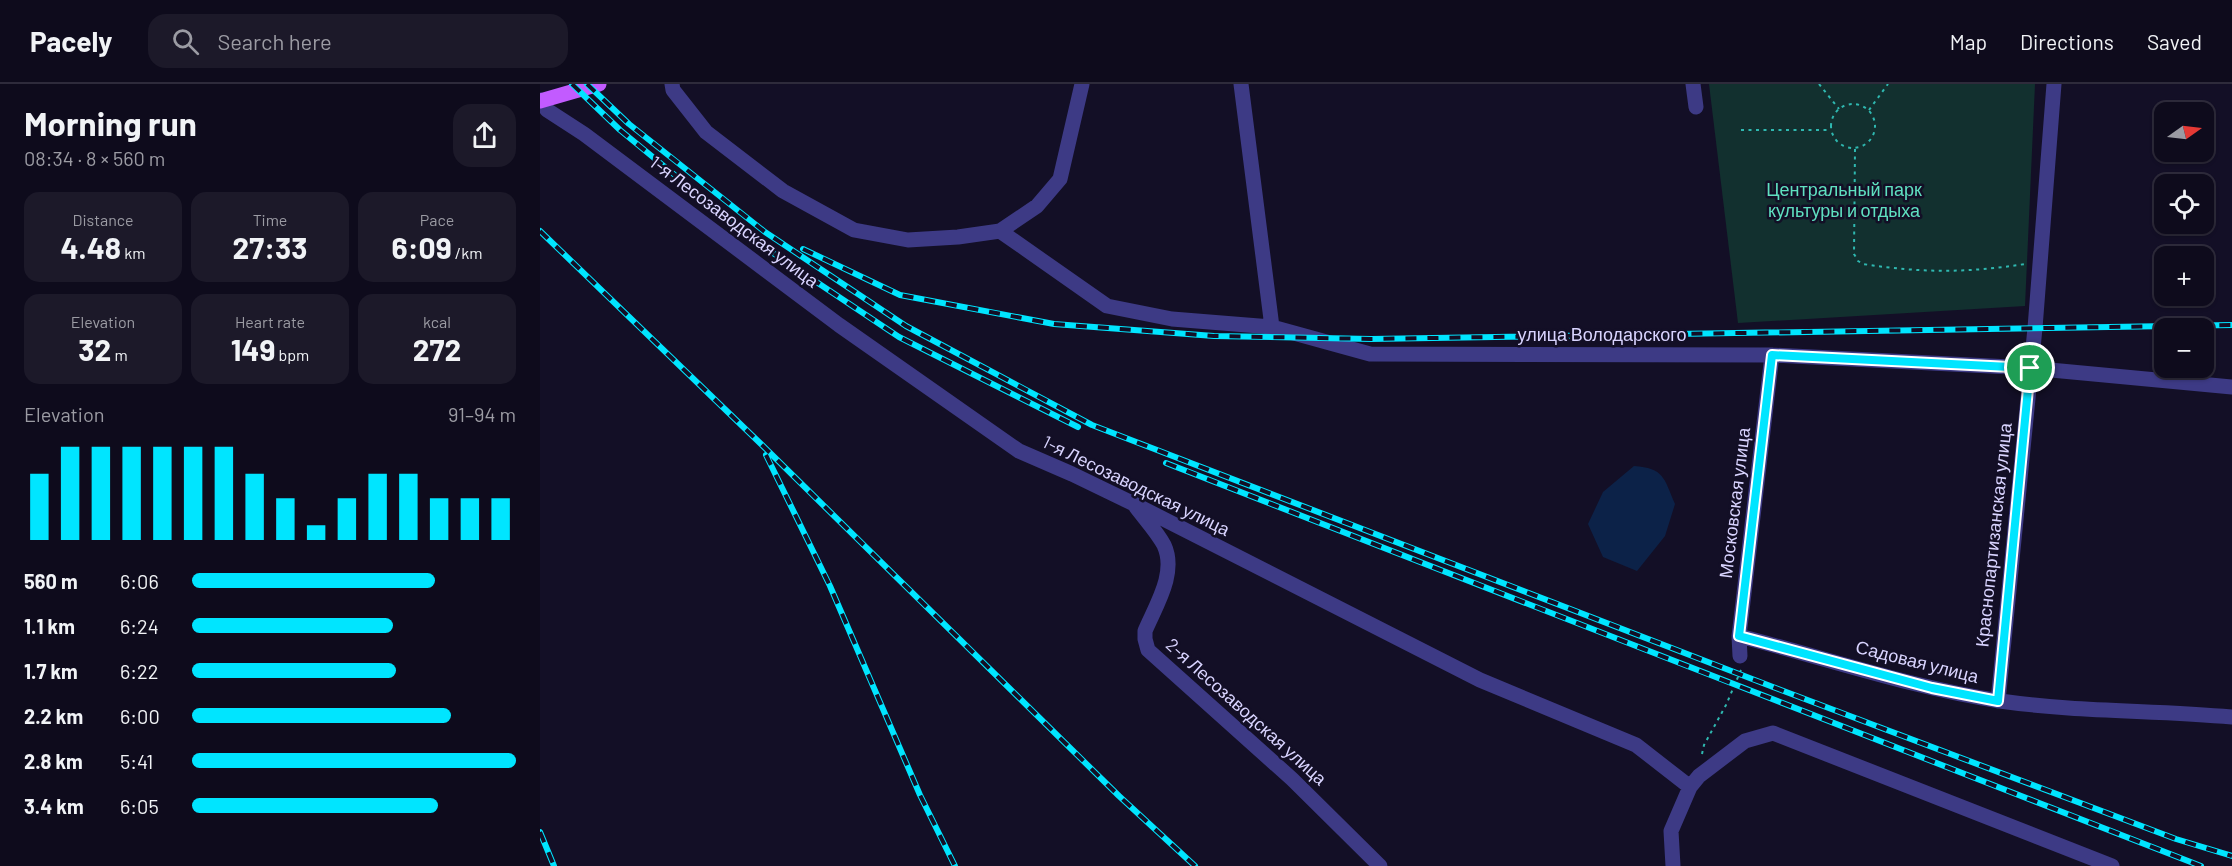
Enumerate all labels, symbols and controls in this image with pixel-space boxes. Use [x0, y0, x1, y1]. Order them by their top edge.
search box [148, 14, 568, 68]
text: Pacely [30, 24, 112, 58]
icon: search [169, 25, 202, 58]
text: Search here [217, 28, 332, 54]
text: Map [1950, 29, 1987, 54]
text: Directions [2020, 29, 2114, 54]
text: Saved [2147, 29, 2202, 54]
north arrow [2154, 102, 2214, 162]
map controls [2154, 102, 2214, 378]
text: Morning run [24, 103, 197, 143]
button: share [453, 104, 516, 167]
text: 08:34 · 8 × 560 m [24, 146, 165, 170]
street label: 1-я Лесозаводская улица [646, 151, 824, 292]
button: locate [2154, 174, 2214, 234]
park label: Центральный парк культуры и отдыха [1766, 178, 1922, 221]
text: Distance [73, 210, 133, 229]
text: Time [253, 210, 287, 229]
text: Pace [420, 210, 454, 229]
text: 4.48 [60, 229, 121, 265]
text: 27:33 [233, 229, 308, 265]
text: 6:09 [392, 229, 452, 265]
text: km [121, 243, 146, 262]
text: /km [452, 243, 482, 262]
button: + [2154, 246, 2214, 306]
text: Elevation [71, 312, 135, 331]
text: Heart rate [235, 312, 305, 331]
text: kcal [423, 312, 451, 331]
button: − [2154, 318, 2214, 378]
street label: улица Володарского [1518, 323, 1686, 345]
text: 32 [78, 331, 111, 367]
text: 149 [231, 331, 275, 367]
text: 272 [413, 331, 461, 367]
pin [2004, 342, 2055, 393]
text: m [111, 345, 128, 364]
text: bpm [275, 345, 309, 364]
icon: arrive [2013, 351, 2046, 384]
text: Elevation [24, 402, 105, 426]
text: 91–94 m [448, 402, 516, 426]
street label: Краснопартизанская улица [1970, 421, 2016, 648]
street label: Московская улица [1714, 425, 1754, 580]
street label: 1-я Лесозаводская улица [1039, 430, 1234, 540]
text: 560 m [24, 569, 78, 593]
text: 6:06 [120, 569, 159, 593]
text: 1.1 km [24, 614, 75, 638]
text: 6:24 [120, 614, 159, 638]
street label: 2-я Лесозаводская улица [1162, 633, 1332, 790]
street label: Садовая улица [1853, 635, 1982, 687]
text: 1.7 km [24, 659, 78, 683]
text: 6:22 [120, 659, 159, 683]
text: 2.2 km [24, 704, 83, 728]
text: 6:00 [120, 704, 160, 728]
text: 2.8 km [24, 749, 83, 773]
text: 5:41 [120, 749, 153, 773]
text: 3.4 km [24, 794, 84, 818]
text: 6:05 [120, 794, 159, 818]

